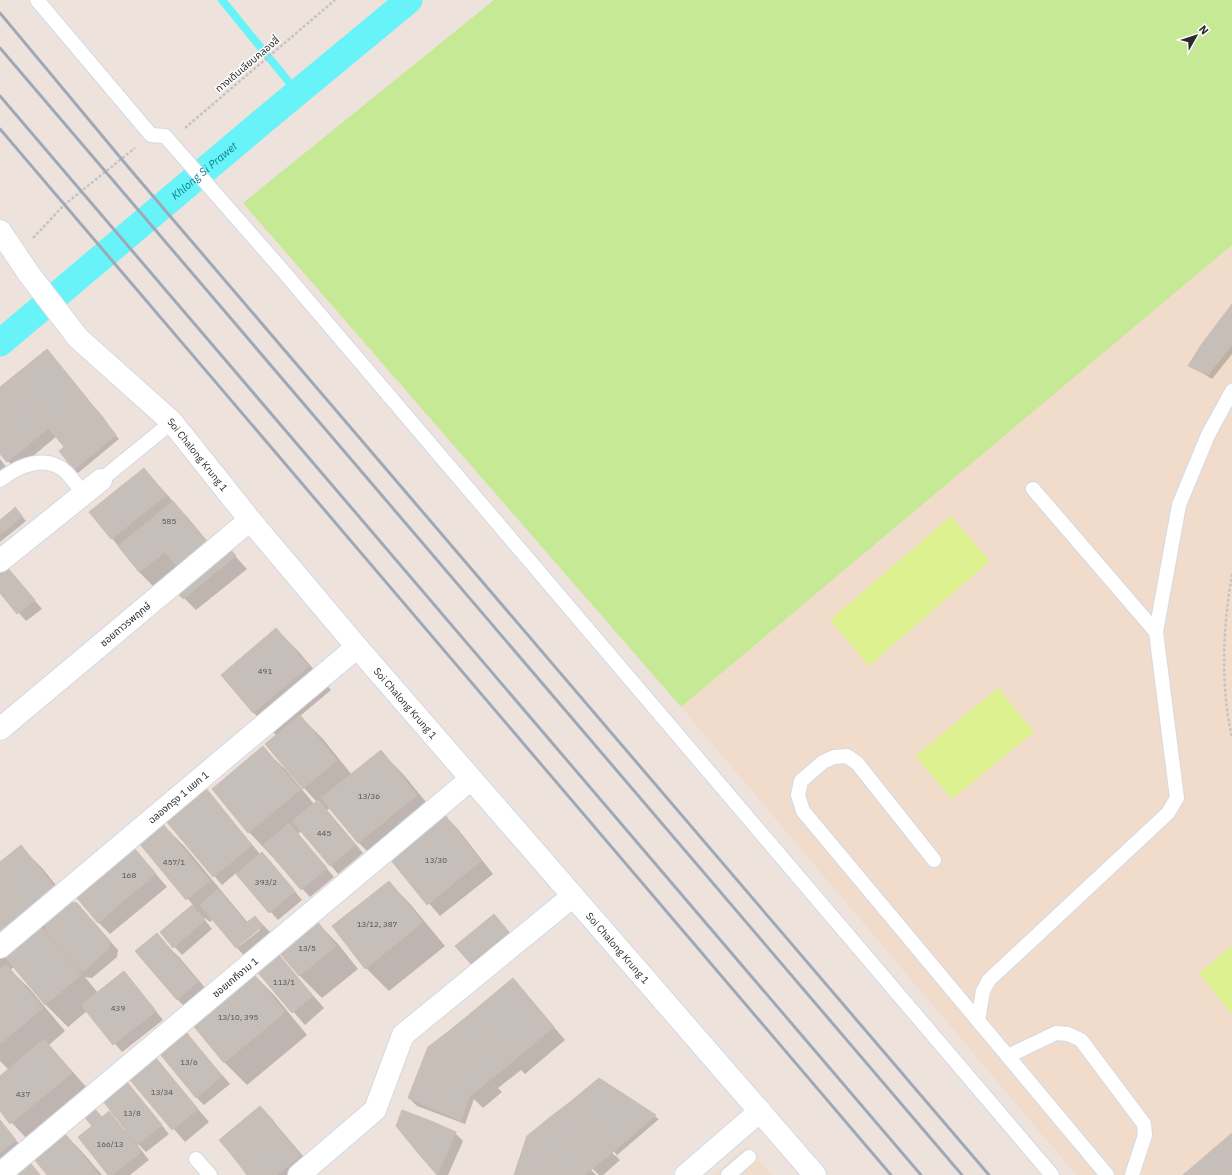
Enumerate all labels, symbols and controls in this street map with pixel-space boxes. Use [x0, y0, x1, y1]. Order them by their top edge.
north arrow [1176, 16, 1216, 56]
text: N [1196, 22, 1212, 37]
street label: ทางเดินเลียบคลองสี่ [212, 33, 282, 95]
water label: Khlong Si Prawet [168, 139, 240, 203]
street label: Soi Chalong Krung 1 [165, 415, 231, 494]
house number: 585 [162, 516, 176, 526]
street label: ซอยถาวรพฤกษ์ [97, 599, 154, 649]
street label: Soi Chalong Krung 1 [371, 665, 440, 742]
house number: 491 [258, 666, 272, 676]
street label: ฉลองกรุง 1 แยก 1 [145, 768, 211, 827]
house number: 13/36 [358, 791, 380, 801]
house number: 445 [317, 828, 331, 838]
house number: 13/30 [425, 855, 447, 865]
house number: 457/1 [163, 857, 185, 867]
house number: 168 [122, 870, 136, 880]
house number: 393/2 [255, 877, 277, 887]
street label: Soi Chalong Krung 1 [583, 910, 652, 986]
house number: 13/12, 387 [357, 919, 398, 929]
house number: 13/5 [298, 943, 316, 953]
street label: ซอยเกกีงาม 1 [210, 954, 261, 1000]
house number: 113/1 [273, 977, 295, 987]
house number: 439 [111, 1003, 125, 1013]
house number: 13/10, 395 [218, 1012, 259, 1022]
house number: 13/6 [180, 1057, 198, 1067]
house number: 13/34 [151, 1087, 173, 1097]
house number: 437 [16, 1089, 30, 1099]
house number: 13/8 [123, 1108, 141, 1118]
house number: 166/13 [96, 1139, 124, 1149]

